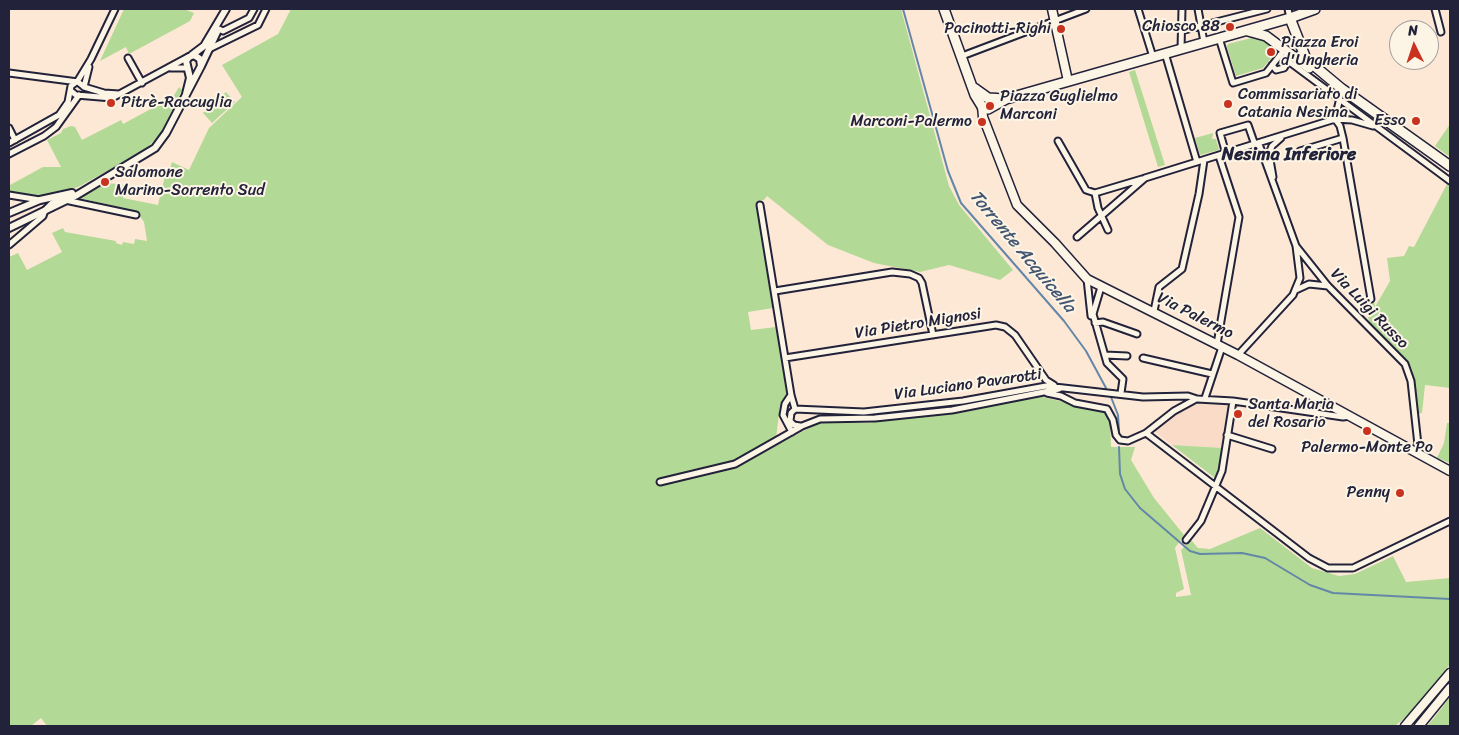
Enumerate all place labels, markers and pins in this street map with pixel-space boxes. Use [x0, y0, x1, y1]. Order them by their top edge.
place label: Chiosco 88 [1142, 17, 1220, 37]
place label: Pacinotti-Righi [944, 19, 1051, 39]
marker: Chiosco 88 [1224, 21, 1236, 33]
marker: Pacinotti-Righi [1055, 23, 1067, 35]
place label: Piazza Eroi d'Ungheria [1281, 33, 1359, 71]
marker: Piazza Eroi d'Ungheria [1265, 46, 1277, 58]
place label: Commissariato di Catania Nesima [1238, 85, 1357, 123]
place label: Piazza Guglielmo Marconi [1000, 87, 1118, 125]
place label: Pitrè-Raccuglia [121, 93, 232, 113]
marker: Pitrè-Raccuglia [105, 97, 117, 109]
marker: Commissariato di Catania Nesima [1222, 98, 1234, 110]
marker: Piazza Guglielmo Marconi [984, 100, 996, 112]
place label: Esso [1374, 111, 1406, 131]
place label: Marconi-Palermo [850, 112, 972, 132]
marker: Esso [1410, 115, 1422, 127]
marker: Marconi-Palermo [976, 116, 988, 128]
place label: Salomone Marino-Sorrento Sud [115, 163, 265, 201]
marker: Salomone Marino-Sorrento Sud [99, 176, 111, 188]
place label: Santa Maria del Rosario [1248, 395, 1334, 433]
marker: Santa Maria del Rosario [1232, 408, 1244, 420]
marker: Palermo-Monte Po [1361, 425, 1373, 437]
place label: Palermo-Monte Po [1301, 438, 1433, 458]
place label: Penny [1347, 483, 1390, 503]
marker: Penny [1394, 487, 1406, 499]

